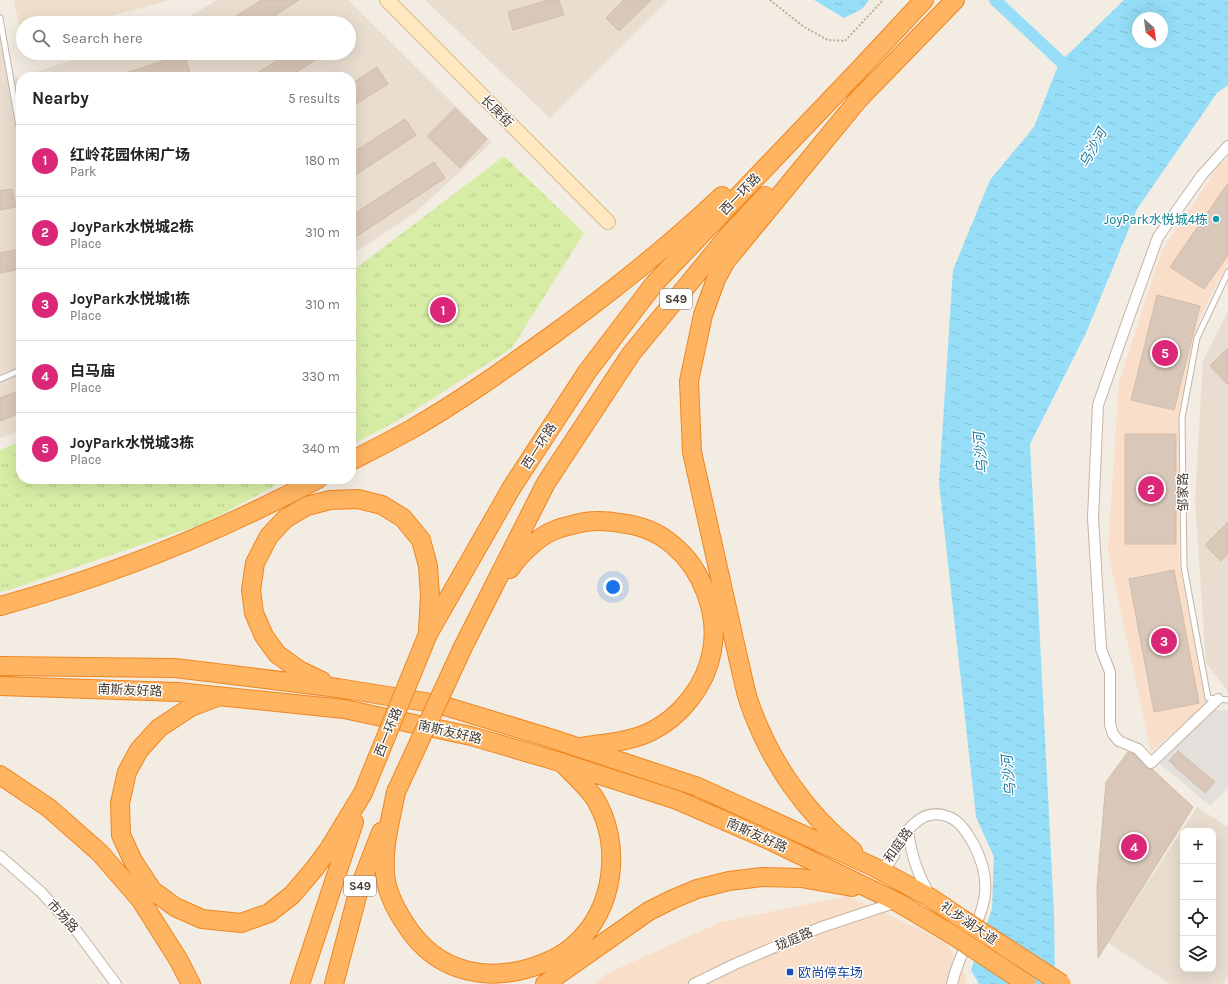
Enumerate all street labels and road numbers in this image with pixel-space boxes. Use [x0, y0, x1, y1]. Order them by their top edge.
street label: 长庚街 [478, 92, 516, 130]
street label: 西一环路 [717, 170, 763, 218]
road number: S49 [660, 289, 692, 309]
street label: 西一环路 [519, 420, 559, 472]
street label: 邹家路 [1175, 472, 1191, 512]
street label: 南斯友好路 [97, 681, 163, 699]
street label: 西一环路 [371, 705, 405, 759]
street label: 南斯友好路 [417, 717, 483, 747]
street label: 南斯友好路 [724, 815, 790, 855]
street label: 和庭路 [881, 825, 915, 865]
road number: S49 [344, 876, 376, 896]
street label: 市场路 [44, 896, 82, 936]
street label: 礼步湖大道 [938, 899, 1000, 947]
street label: 珑庭路 [773, 924, 815, 954]

